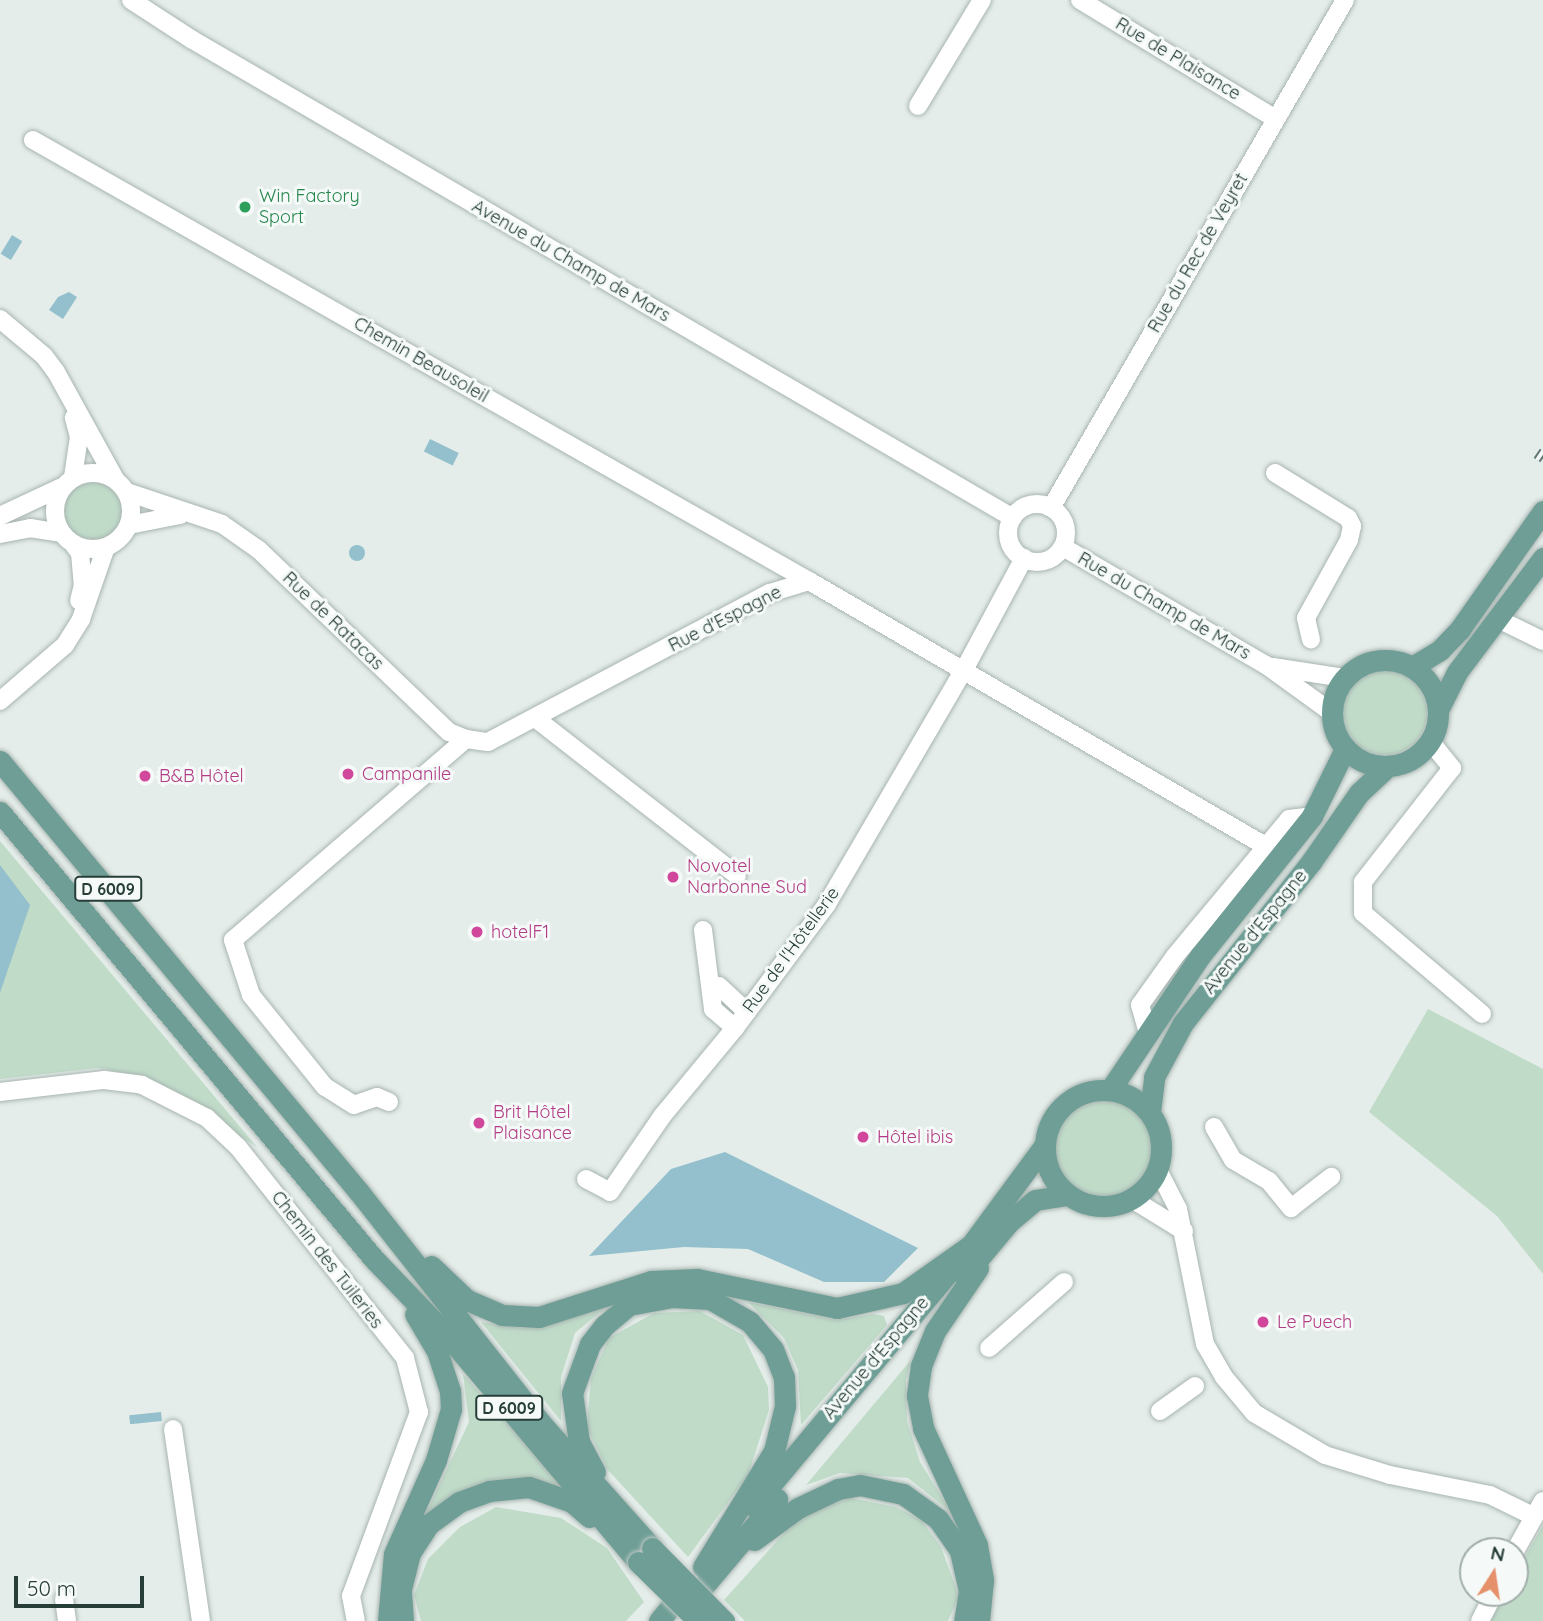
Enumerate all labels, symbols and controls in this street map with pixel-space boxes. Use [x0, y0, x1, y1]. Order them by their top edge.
street label: Rue de Plaisance [1111, 13, 1245, 105]
street label: Rue du Rec de Veyret [1143, 169, 1253, 337]
place label: Win Factory Sport [259, 186, 360, 228]
street label: Avenue du Champ de Mars [468, 195, 674, 327]
marker: Win Factory Sport [237, 199, 253, 215]
street label: Chemin Beausoleil [350, 313, 492, 407]
street label: Rue du Champ de Mars [1074, 548, 1254, 664]
street label: Rue de Ratacas [278, 567, 388, 675]
street label: Rue d'Espagne [665, 581, 785, 657]
place label: Campanile [362, 763, 451, 785]
place label: B&B Hôtel [159, 765, 244, 787]
marker: Campanile [340, 766, 356, 782]
marker: B&B Hôtel [137, 768, 153, 784]
place label: Novotel Narbonne Sud [687, 856, 807, 898]
street label: Avenue d'Espagne [1198, 866, 1312, 998]
marker: Novotel Narbonne Sud [665, 869, 681, 885]
road number: D 6009 [73, 876, 143, 902]
street label: Rue de l'Hôtellerie [738, 883, 844, 1017]
place label: hotelF1 [491, 921, 549, 943]
marker: hotelF1 [469, 924, 485, 940]
place label: Brit Hôtel Plaisance [493, 1102, 572, 1144]
marker: Brit Hôtel Plaisance [471, 1115, 487, 1131]
place label: Hôtel ibis [877, 1126, 953, 1148]
marker: Hôtel ibis [855, 1129, 871, 1145]
street label: Chemin des Tuileries [267, 1187, 387, 1333]
street label: Avenue d'Espagne [819, 1292, 933, 1424]
place label: Le Puech [1277, 1311, 1352, 1333]
marker: Le Puech [1255, 1314, 1271, 1330]
road number: D 6009 [474, 1396, 544, 1420]
north arrow [1459, 1537, 1529, 1607]
text: N [1489, 1540, 1507, 1567]
scale bar [18, 1562, 147, 1606]
text: 50 m [27, 1575, 76, 1601]

